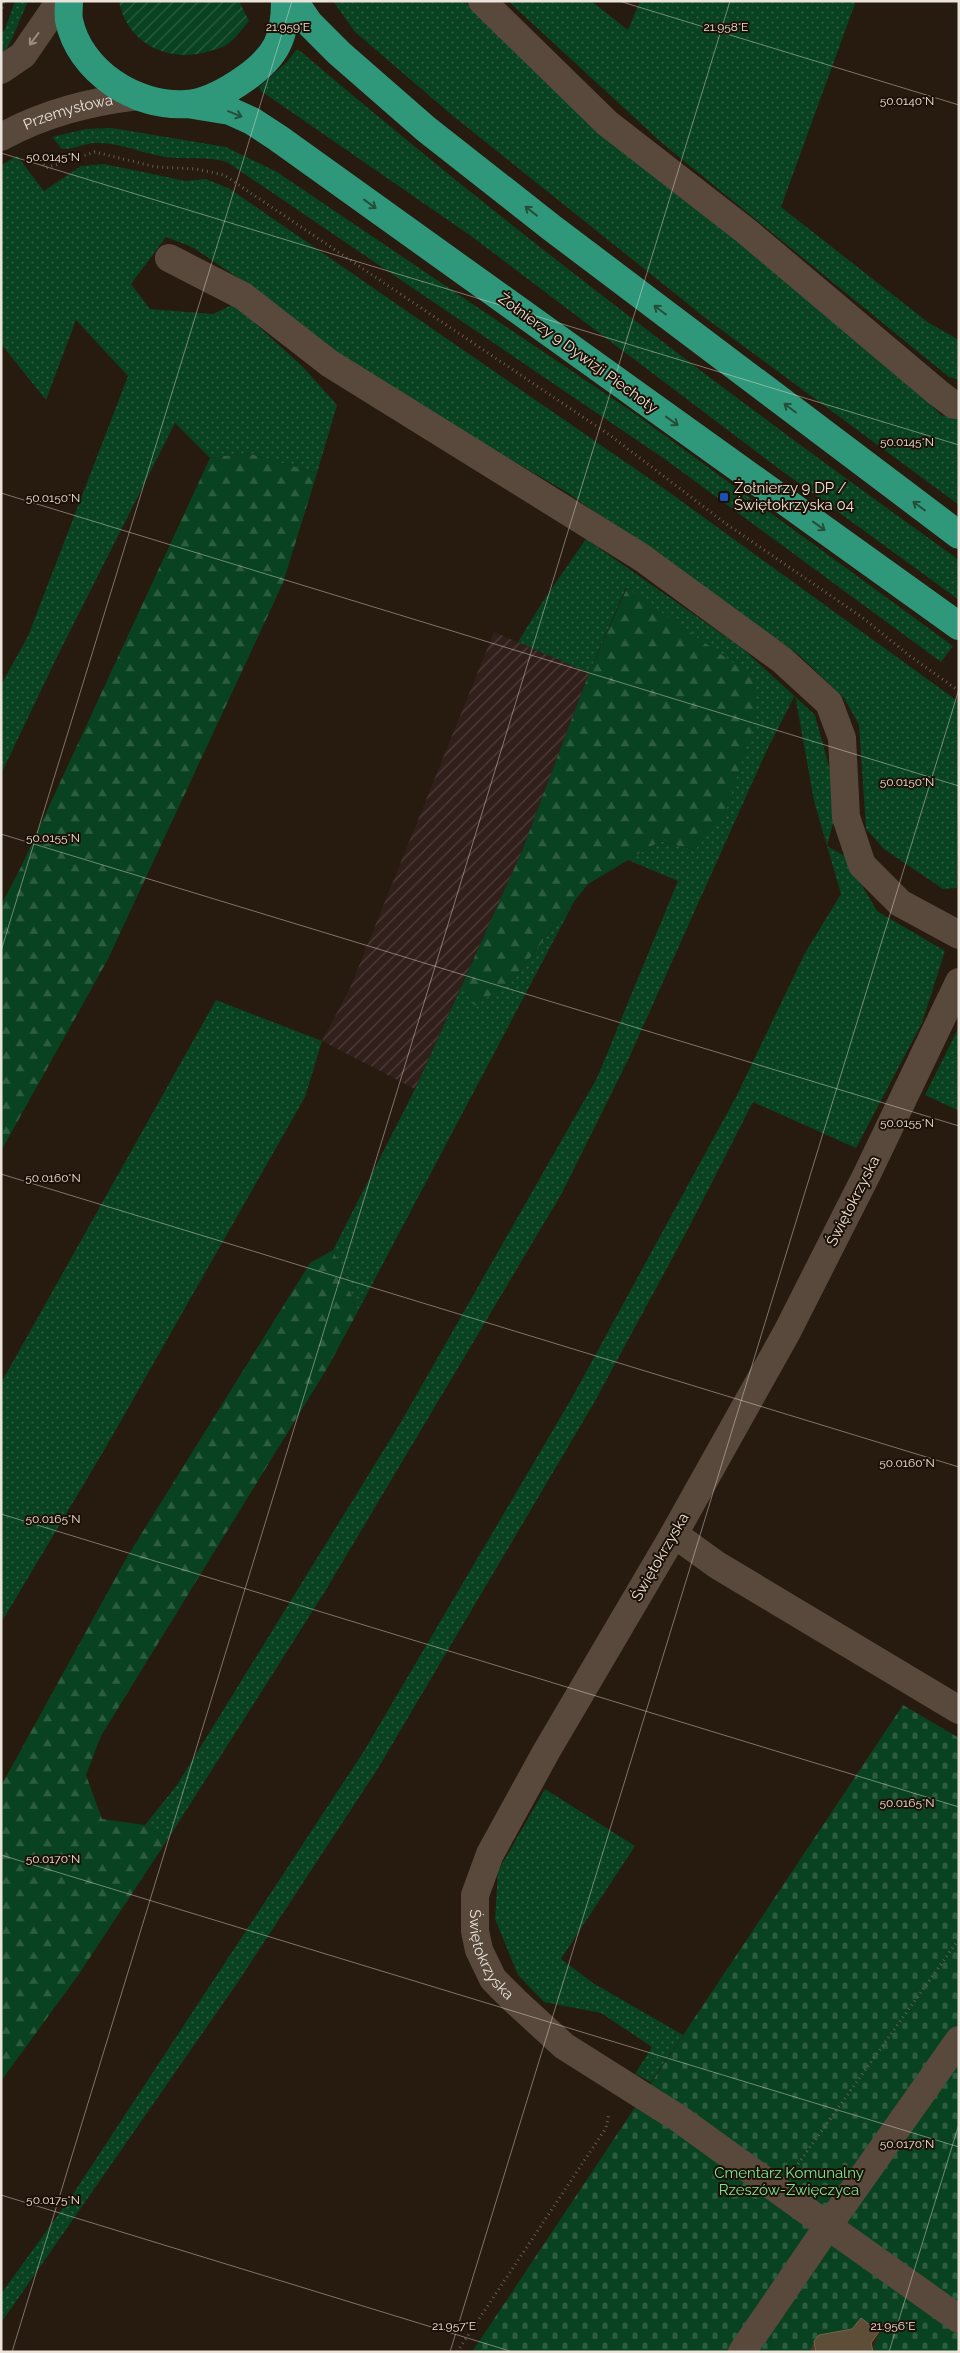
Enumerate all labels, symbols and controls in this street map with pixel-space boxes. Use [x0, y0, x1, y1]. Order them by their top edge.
text: 21.959°E [266, 20, 310, 34]
text: 21.958°E [704, 20, 748, 34]
one-way arrow [29, 32, 40, 45]
street label: Przemysłowa [20, 91, 114, 134]
text: 50.0140°N [880, 94, 934, 108]
one-way arrow [227, 109, 242, 119]
text: 50.0145°N [26, 150, 80, 164]
one-way arrow [363, 199, 377, 209]
one-way arrow [525, 206, 538, 217]
street label: Żołnierzy 9 Dywizji Piechoty [495, 288, 662, 417]
one-way arrow [653, 305, 667, 315]
one-way arrow [783, 403, 797, 413]
one-way arrow [665, 416, 679, 426]
text: 50.0145°N [880, 435, 934, 449]
place label: Żołnierzy 9 DP / Świętokrzyska 04 [734, 478, 854, 514]
text: 50.0150°N [26, 491, 80, 505]
marker: Żołnierzy 9 DP / Świętokrzyska 04 [718, 491, 730, 503]
one-way arrow [913, 501, 926, 512]
one-way arrow [812, 521, 826, 531]
text: 50.0150°N [880, 775, 934, 789]
text: 50.0155°N [26, 831, 80, 845]
text: 50.0155°N [880, 1116, 934, 1130]
street label: Świętokrzyska [823, 1153, 883, 1249]
text: 50.0160°N [25, 1171, 81, 1185]
text: 50.0160°N [879, 1456, 935, 1470]
street label: Świętokrzyska [628, 1510, 692, 1604]
text: 50.0165°N [26, 1512, 80, 1526]
text: 50.0165°N [880, 1796, 934, 1810]
text: 50.0170°N [26, 1852, 80, 1866]
street label: Świętokrzyska [466, 1909, 517, 2003]
text: 50.0170°N [880, 2137, 934, 2151]
park label: Cmentarz Komunalny Rzeszów-Zwięczyca [714, 2164, 864, 2199]
text: 50.0175°N [26, 2193, 80, 2207]
text: 21.957°E [432, 2319, 476, 2333]
text: 21.956°E [871, 2319, 915, 2333]

